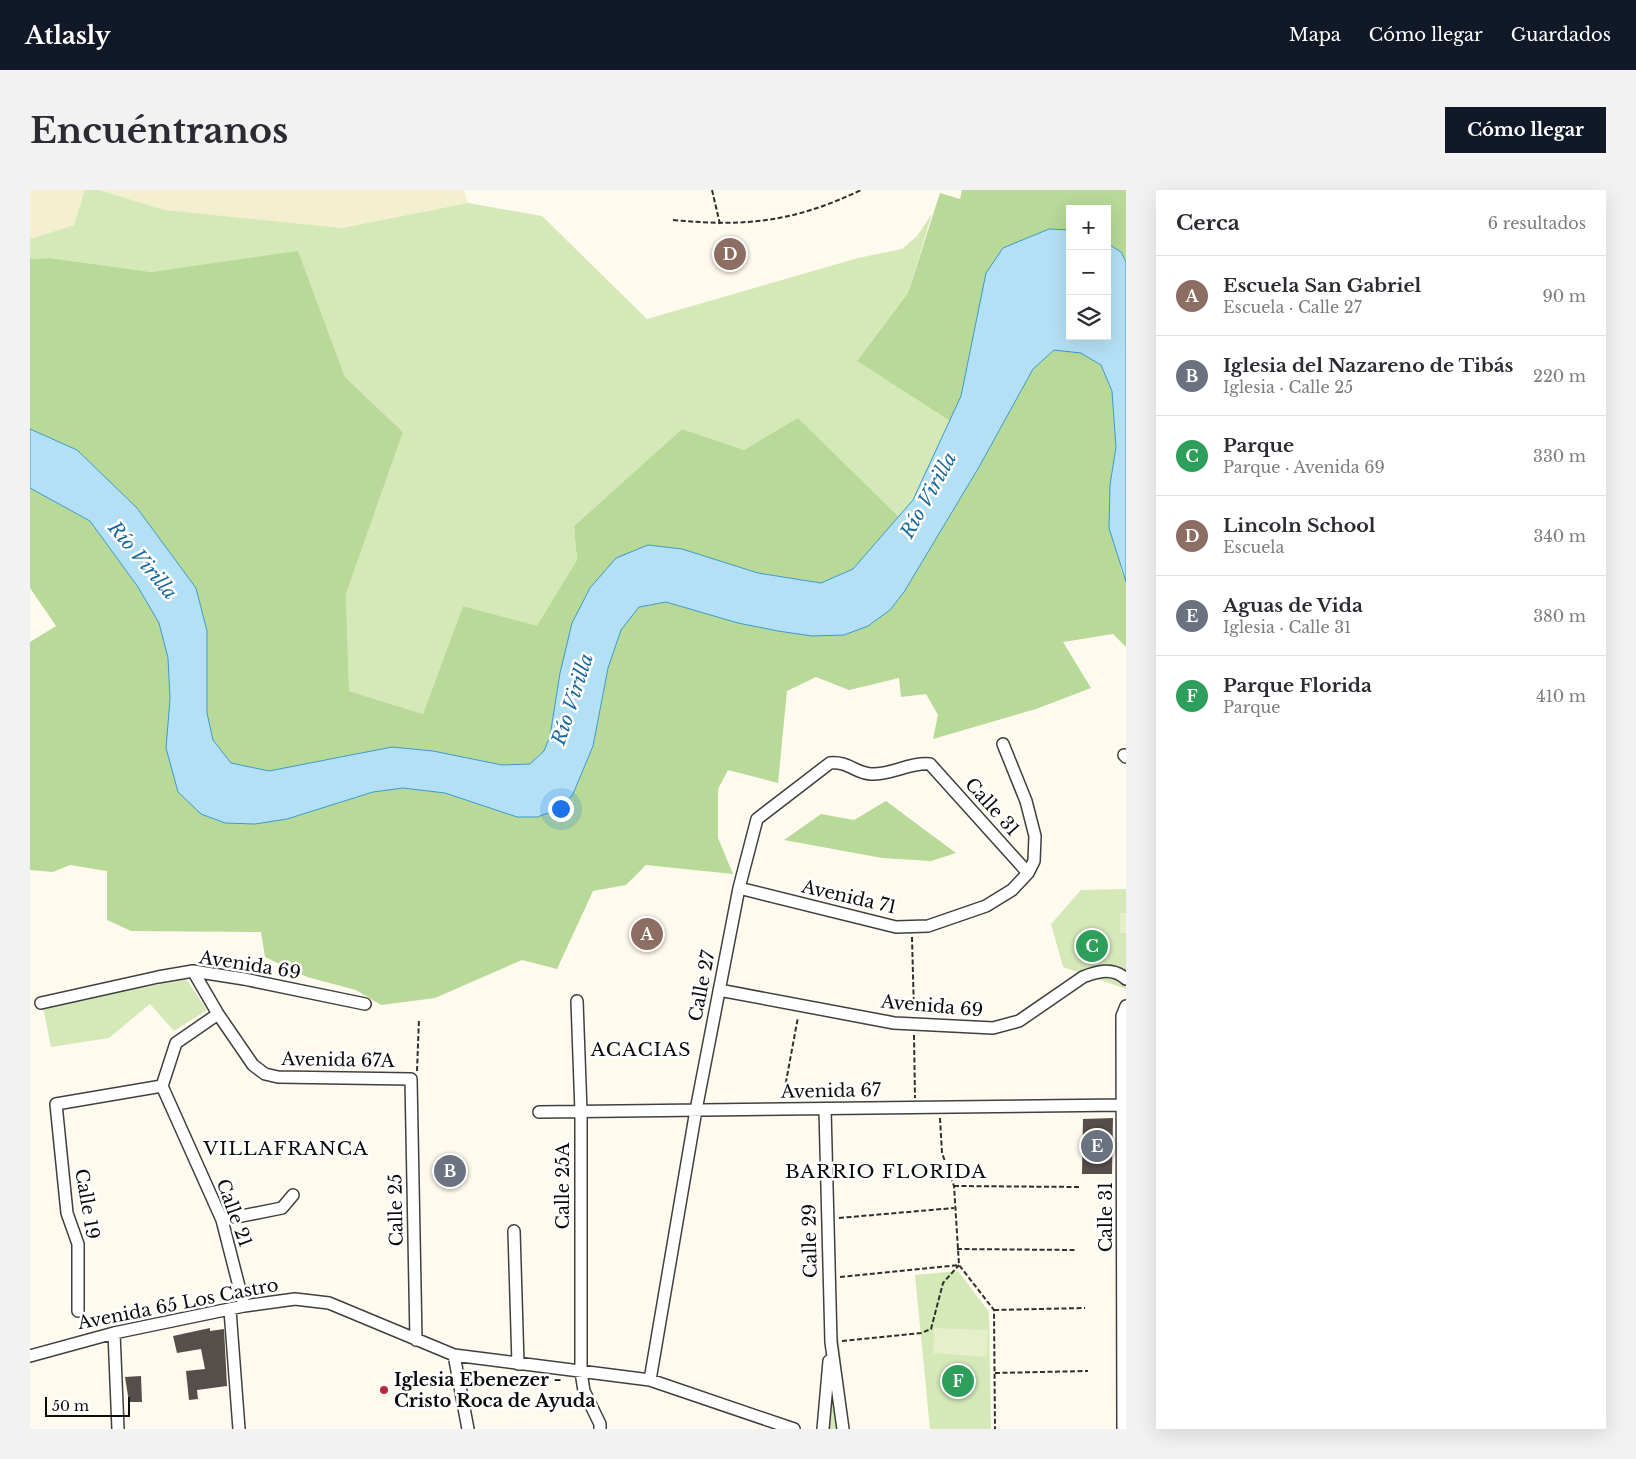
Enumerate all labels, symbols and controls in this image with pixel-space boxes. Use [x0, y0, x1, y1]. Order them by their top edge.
text: Atlasly [25, 21, 111, 50]
text: Mapa [1289, 24, 1341, 46]
text: Cómo llegar [1369, 24, 1483, 46]
text: Guardados [1511, 24, 1611, 46]
button: Cómo llegar [1445, 107, 1606, 153]
text: Encuéntranos [30, 109, 288, 152]
map controls [1066, 205, 1111, 340]
button: + [1066, 205, 1111, 250]
text: Cerca [1176, 210, 1240, 236]
text: 6 resultados [1488, 213, 1586, 233]
pin: D [714, 235, 746, 273]
button: − [1066, 250, 1111, 295]
text: Escuela San Gabriel [1223, 274, 1421, 297]
text: A [1186, 286, 1198, 306]
text: 90 m [1543, 286, 1586, 306]
button: layers [1066, 295, 1111, 340]
text: Escuela · Calle 27 [1223, 297, 1362, 317]
text: Iglesia del Nazareno de Tibás [1223, 354, 1513, 377]
text: B [1186, 366, 1198, 386]
text: 220 m [1533, 366, 1586, 386]
text: Iglesia · Calle 25 [1223, 377, 1353, 397]
text: Parque [1223, 434, 1294, 457]
text: C [1185, 446, 1199, 466]
text: 330 m [1533, 446, 1586, 466]
water label: Río Virilla [895, 448, 962, 543]
text: Parque · Avenida 69 [1223, 457, 1385, 477]
text: Lincoln School [1223, 514, 1376, 537]
water label: Río Virilla [103, 516, 182, 604]
text: D [1185, 526, 1199, 546]
text: 340 m [1534, 526, 1586, 546]
text: Escuela [1223, 537, 1284, 557]
text: Aguas de Vida [1223, 594, 1363, 617]
text: E [1186, 606, 1198, 626]
text: 380 m [1533, 606, 1586, 626]
text: Iglesia · Calle 31 [1223, 617, 1351, 637]
water label: Río Virilla [547, 650, 598, 749]
text: Parque Florida [1223, 674, 1372, 697]
text: F [1186, 686, 1198, 706]
text: 410 m [1536, 686, 1586, 706]
text: Parque [1223, 697, 1280, 717]
street label: Calle 31 [960, 773, 1024, 841]
your location [548, 796, 574, 822]
street label: Avenida 71 [799, 875, 898, 919]
pin: A [631, 915, 663, 953]
pin: C [1076, 927, 1108, 965]
street label: Avenida 69 [197, 946, 302, 984]
street label: Calle 27 [684, 948, 720, 1023]
street label: Avenida 69 [879, 990, 984, 1021]
district label: ACACIAS [590, 1038, 691, 1061]
street label: Avenida 67A [280, 1048, 396, 1072]
street label: Avenida 67 [780, 1079, 882, 1103]
pin: E [1081, 1127, 1113, 1165]
district label: VILLAFRANCA [202, 1137, 369, 1160]
street label: Calle 25A [552, 1141, 574, 1229]
pin: B [434, 1152, 466, 1190]
district label: BARRIO FLORIDA [785, 1160, 987, 1183]
street label: Calle 19 [70, 1167, 104, 1241]
street label: Calle 25 [384, 1173, 408, 1247]
street label: Calle 21 [212, 1176, 256, 1250]
street label: Calle 31 [1095, 1182, 1117, 1252]
street label: Calle 29 [798, 1204, 822, 1278]
street label: Avenida 65 Los Castro [75, 1274, 280, 1334]
pin: F [942, 1362, 974, 1400]
place label: Iglesia Ebenezer - Cristo Roca de Ayuda [394, 1369, 596, 1412]
marker: Iglesia Ebenezer - Cristo Roca de Ayuda [378, 1384, 390, 1396]
scale bar [45, 1394, 130, 1417]
text: 50 m [52, 1397, 89, 1415]

